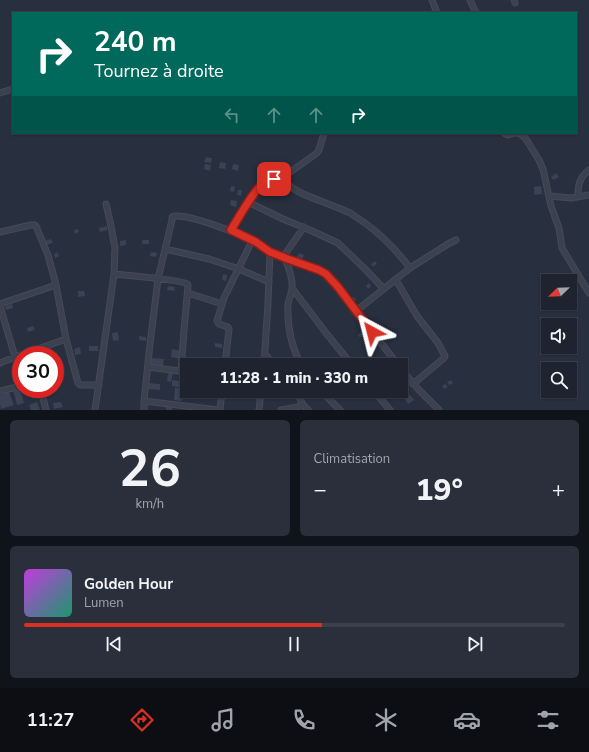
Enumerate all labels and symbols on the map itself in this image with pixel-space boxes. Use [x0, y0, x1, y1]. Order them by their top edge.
pin [257, 162, 291, 196]
north arrow [541, 274, 577, 310]
position arrow [351, 311, 393, 353]
speed limit sign: 30 [12, 346, 64, 398]

